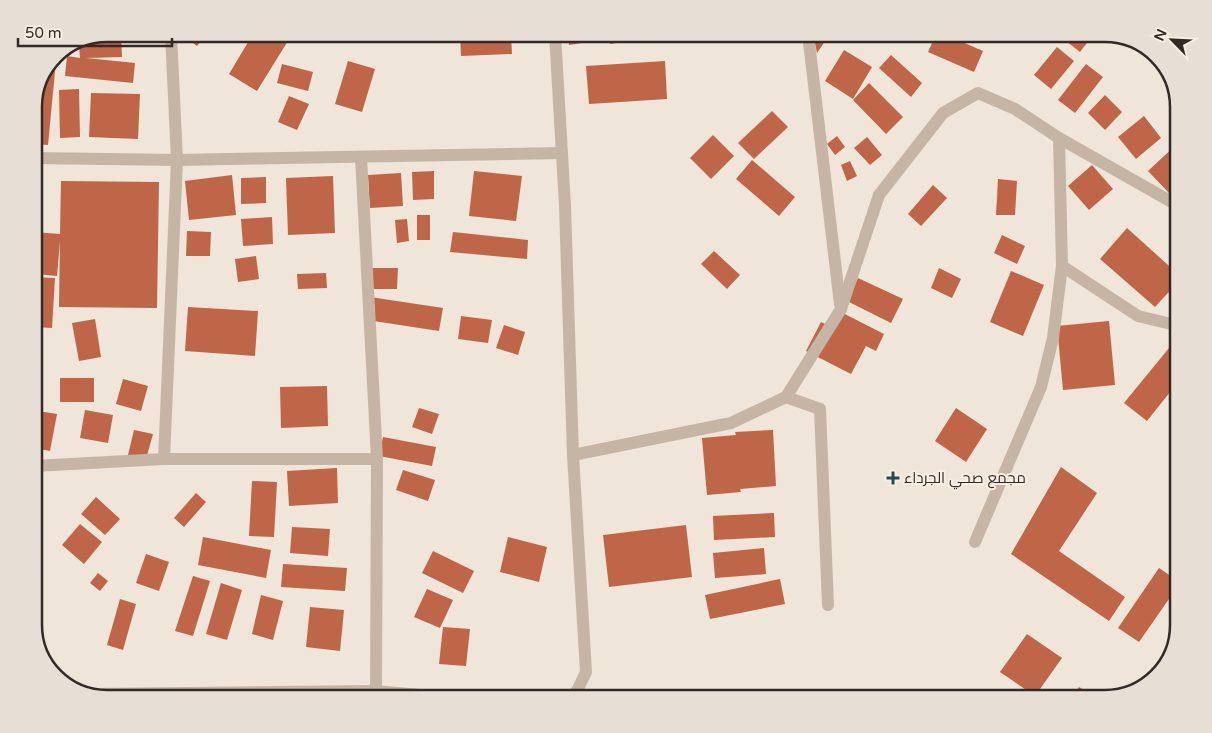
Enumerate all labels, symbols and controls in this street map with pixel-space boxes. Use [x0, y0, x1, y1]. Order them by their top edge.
scale bar [18, 15, 171, 47]
north arrow [1147, 15, 1197, 65]
text: 50 m [25, 24, 62, 42]
text: N [1151, 26, 1171, 44]
place label: مجمع صحي الجرداء [904, 469, 1026, 490]
marker: مجمع صحي الجرداء [886, 471, 900, 485]

